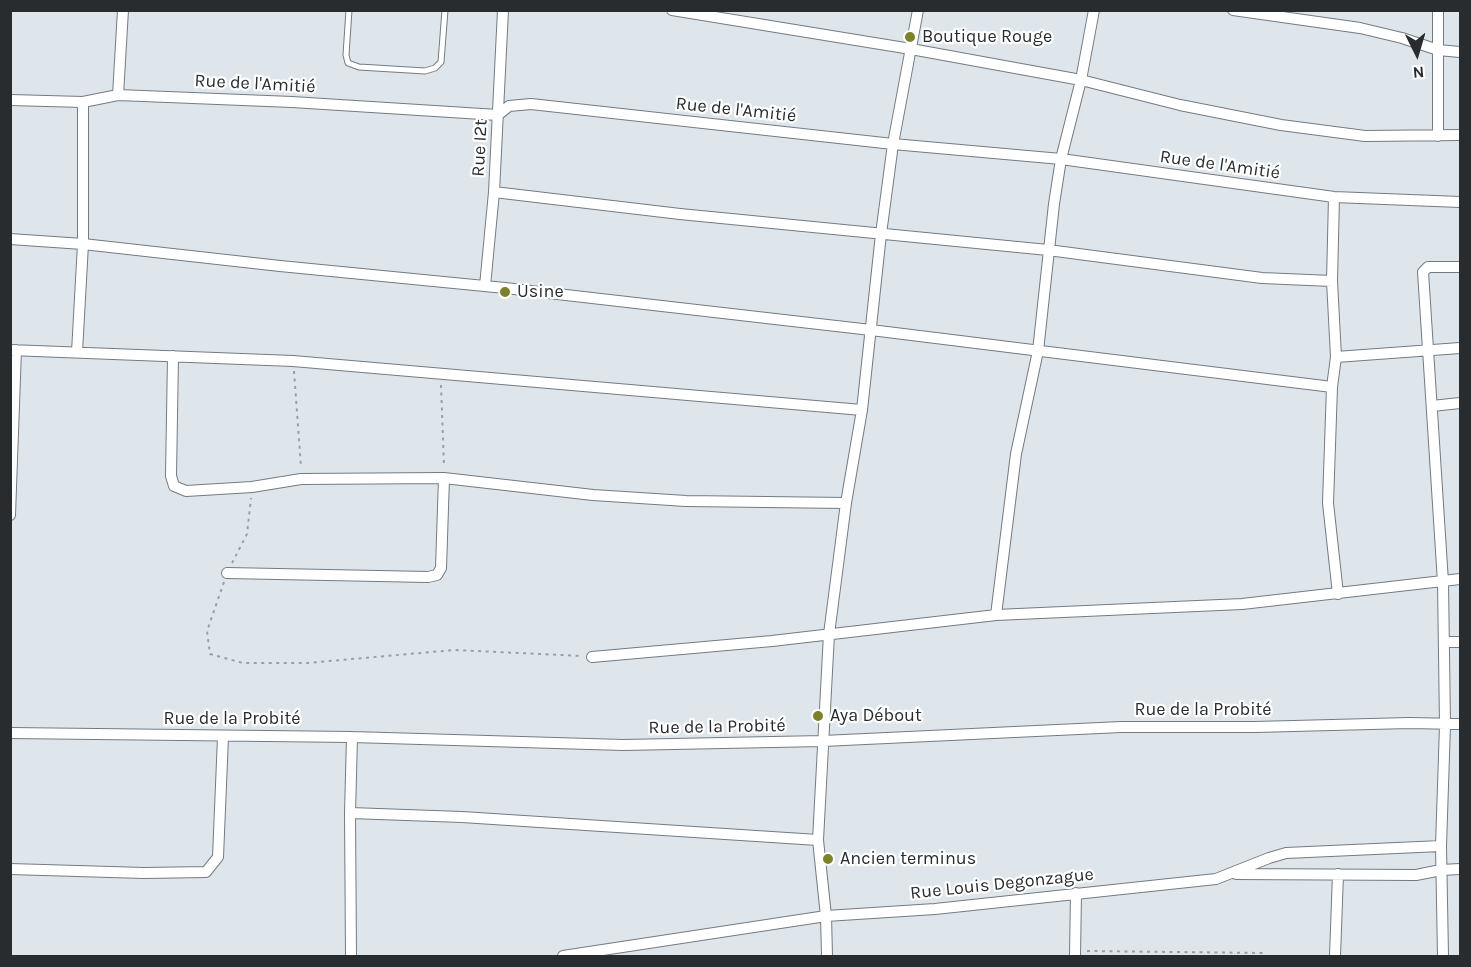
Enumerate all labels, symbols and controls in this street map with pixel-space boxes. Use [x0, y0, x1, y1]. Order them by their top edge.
north arrow [1387, 24, 1447, 84]
place label: Boutique Rouge [922, 26, 1052, 48]
marker: Boutique Rouge [903, 30, 917, 44]
text: N [1412, 62, 1425, 82]
street label: Rue de l'Amitié [194, 70, 316, 98]
street label: Rue de l'Amitié [675, 93, 797, 127]
street label: Rue I2t [468, 119, 492, 177]
street label: Rue de l'Amitié [1159, 146, 1281, 184]
place label: Usine [517, 281, 564, 303]
marker: Usine [498, 285, 512, 299]
street label: Rue de la Probité [1134, 699, 1272, 721]
place label: Aya Débout [830, 705, 922, 727]
street label: Rue de la Probité [163, 708, 301, 730]
marker: Aya Débout [811, 709, 825, 723]
street label: Rue de la Probité [648, 715, 786, 739]
place label: Ancien terminus [840, 848, 976, 870]
marker: Ancien terminus [821, 852, 835, 866]
street label: Rue Louis Degonzague [909, 864, 1095, 904]

